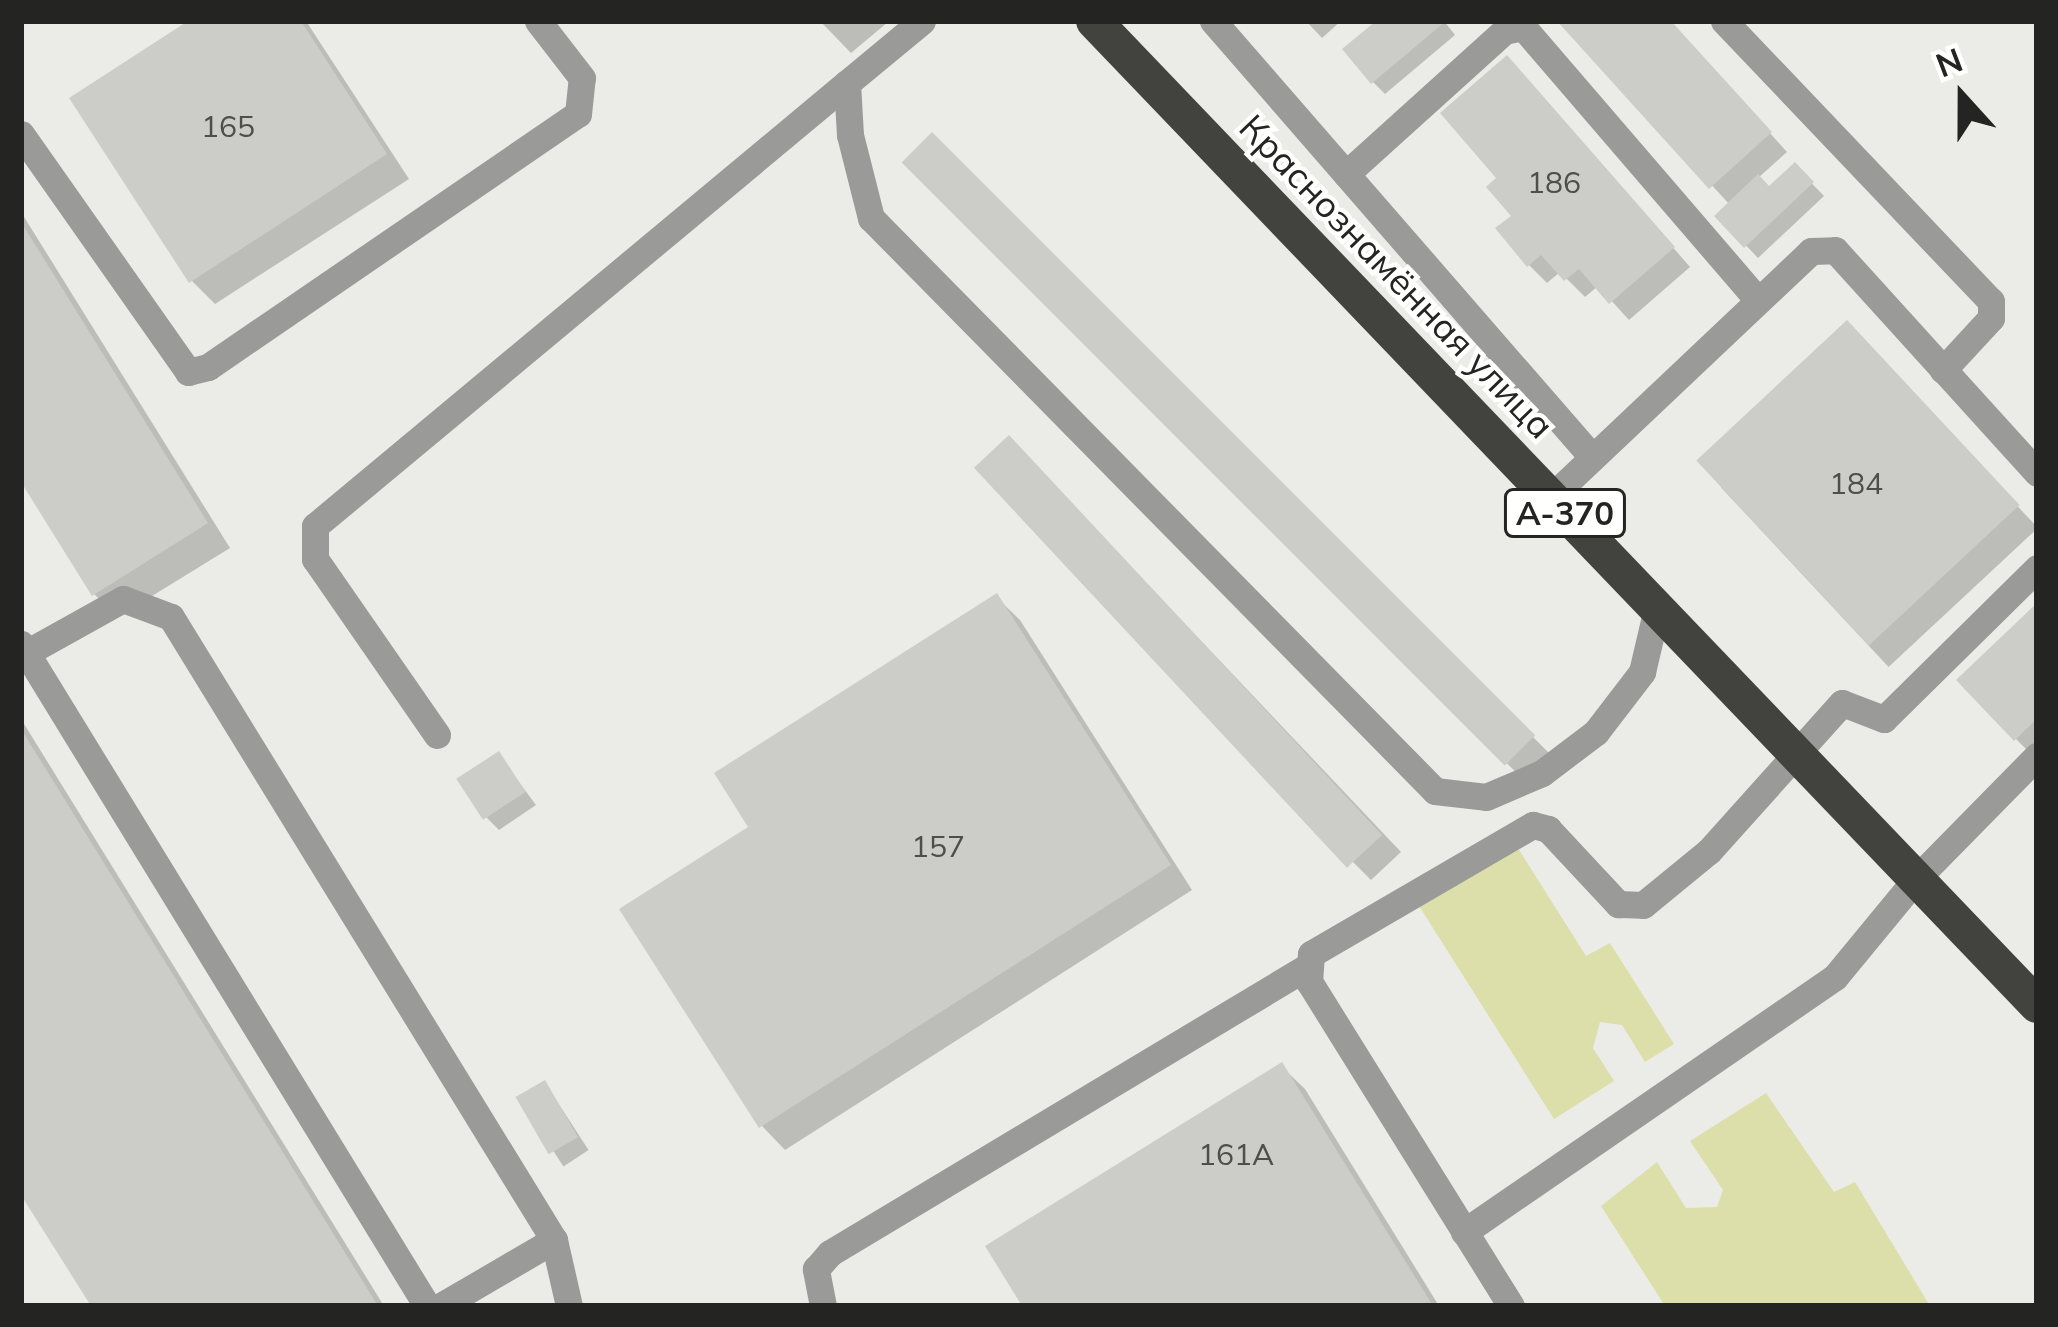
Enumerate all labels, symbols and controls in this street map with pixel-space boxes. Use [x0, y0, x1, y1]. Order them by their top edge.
north arrow [1902, 36, 2022, 156]
text: N [1930, 38, 1968, 86]
street label: Краснознамённая улица [1231, 105, 1563, 447]
house number: 165 [201, 108, 255, 144]
house number: 186 [1527, 164, 1581, 200]
house number: 184 [1829, 465, 1883, 501]
road number: А-370 [1502, 486, 1628, 540]
house number: 157 [911, 828, 965, 864]
house number: 161А [1198, 1136, 1274, 1172]

